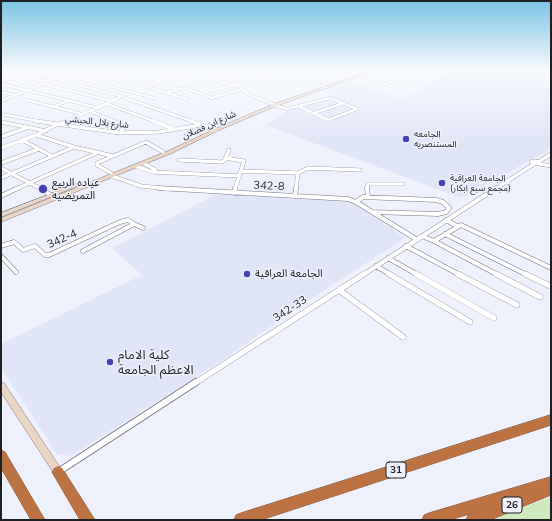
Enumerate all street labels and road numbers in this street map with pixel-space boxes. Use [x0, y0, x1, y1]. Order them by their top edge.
street label: شارع ابن فضلان [181, 108, 237, 142]
street label: شارع بلال الحبشي [65, 113, 129, 131]
street label: 342-8 [253, 179, 285, 193]
street label: 342-4 [45, 227, 79, 251]
street label: 342-33 [271, 293, 309, 325]
road number: 31 [386, 462, 406, 478]
road number: 26 [502, 497, 522, 513]

